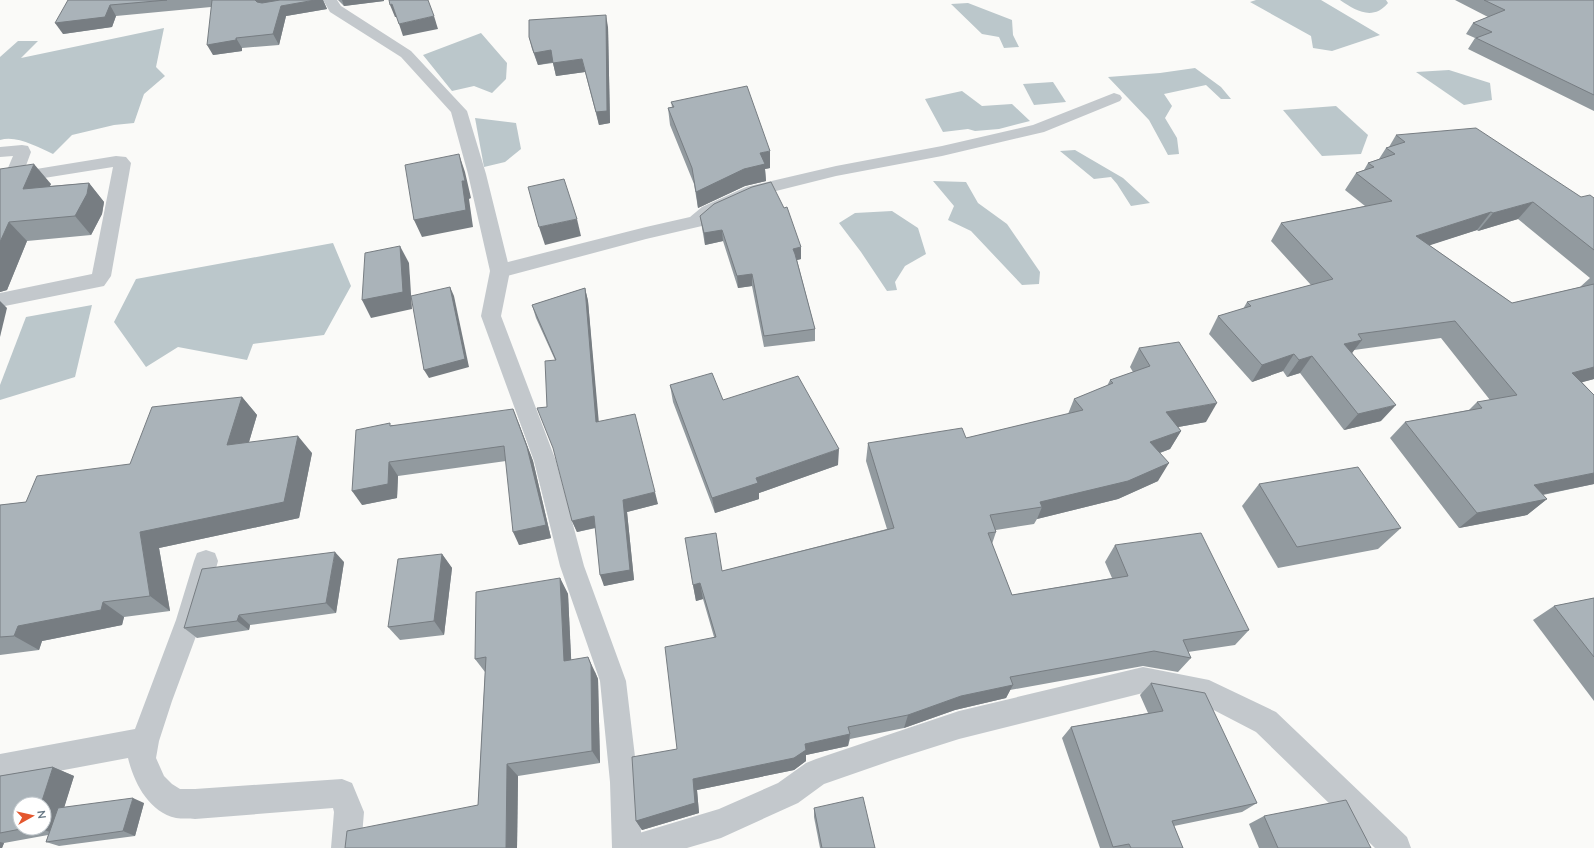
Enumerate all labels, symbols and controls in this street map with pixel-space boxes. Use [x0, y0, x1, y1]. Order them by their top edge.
north arrow [12, 796, 52, 836]
text: N [33, 810, 49, 820]

